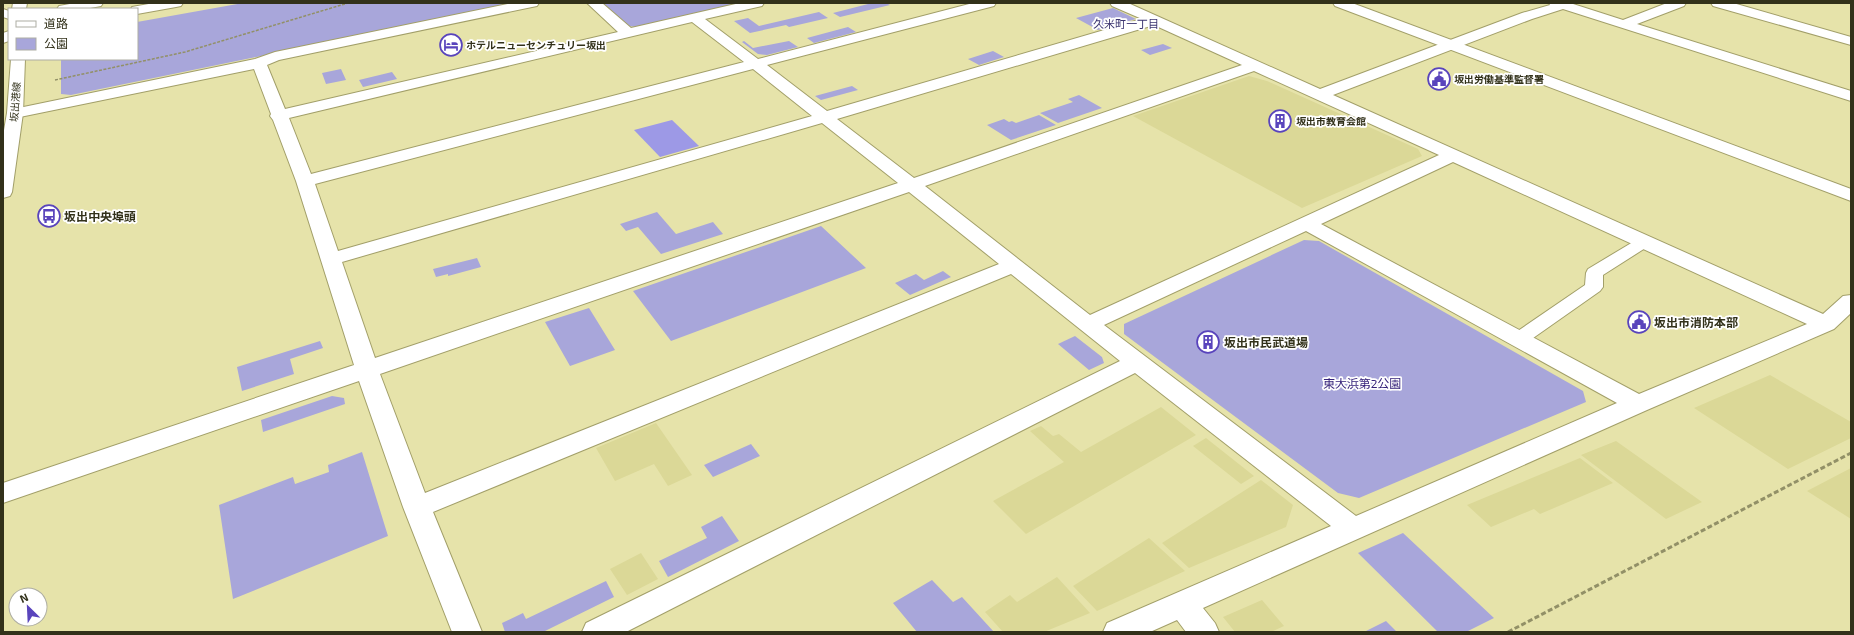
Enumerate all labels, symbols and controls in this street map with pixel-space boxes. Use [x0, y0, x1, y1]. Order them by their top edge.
legend [8, 8, 138, 60]
text: 道路 [44, 16, 68, 30]
district label: 久米町一丁目 [1093, 17, 1159, 30]
hotel icon: ホテルニューセンチュリー坂出 [438, 32, 464, 58]
text: 公園 [44, 36, 68, 50]
place label: ホテルニューセンチュリー坂出 [466, 39, 606, 51]
public building icon: 坂出労働基準監督署 [1426, 66, 1452, 92]
place label: 坂出労働基準監督署 [1454, 73, 1544, 85]
street label: 坂出港線 [8, 82, 22, 122]
building icon: 坂出市教育会館 [1267, 108, 1293, 134]
place label: 坂出市教育会館 [1296, 115, 1366, 127]
bus stop icon: 坂出中央埠頭 [36, 203, 62, 229]
place label: 坂出中央埠頭 [64, 209, 136, 223]
public building icon: 坂出市消防本部 [1626, 309, 1652, 335]
place label: 坂出市消防本部 [1654, 315, 1738, 329]
building icon: 坂出市民武道場 [1195, 329, 1221, 355]
place label: 坂出市民武道場 [1224, 335, 1308, 349]
park label: 東大浜第2公園 [1323, 376, 1401, 390]
north arrow [8, 587, 48, 627]
text: N [17, 590, 30, 605]

